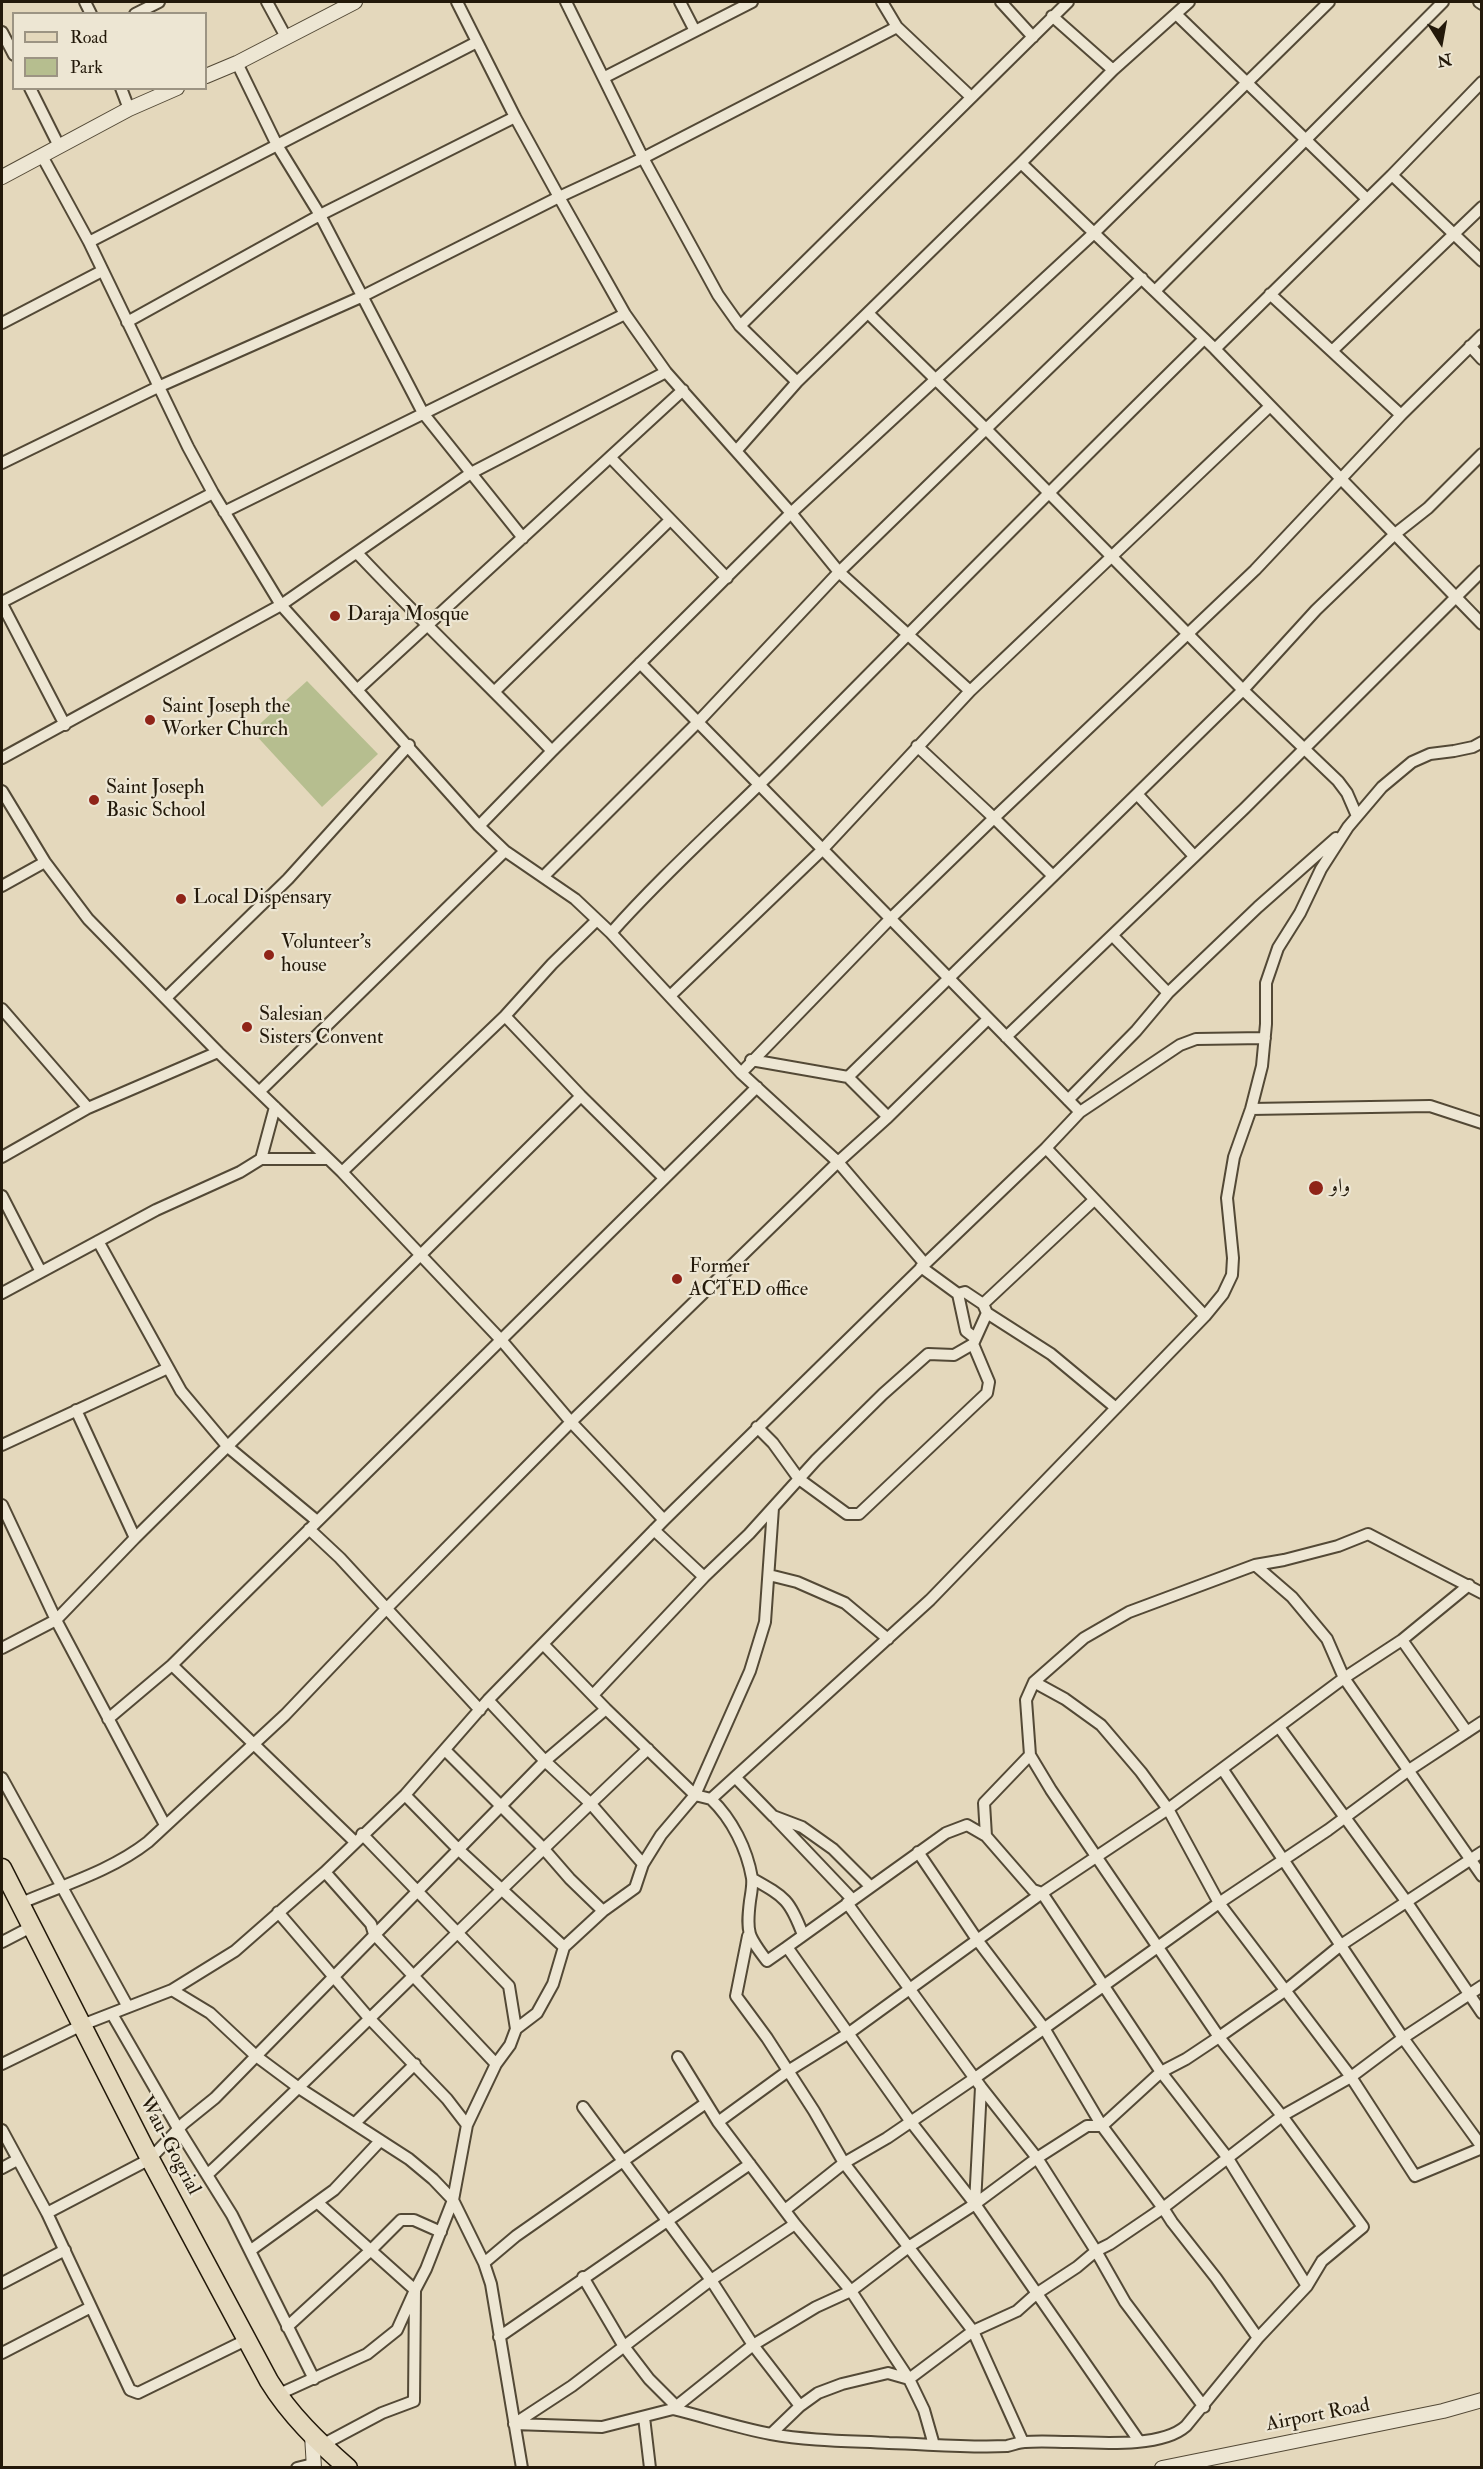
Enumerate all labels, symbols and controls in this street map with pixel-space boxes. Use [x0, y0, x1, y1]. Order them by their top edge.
legend [12, 12, 207, 90]
north arrow [1411, 12, 1471, 72]
text: Road [70, 26, 108, 49]
text: N [1436, 48, 1453, 71]
text: Park [70, 56, 103, 79]
place label: Daraja Mosque [347, 604, 469, 628]
marker: Daraja Mosque [328, 609, 342, 623]
place label: Saint Joseph the Worker Church [162, 696, 290, 743]
marker: Saint Joseph the Worker Church [143, 713, 157, 727]
place label: Saint Joseph Basic School [106, 777, 206, 824]
marker: Saint Joseph Basic School [87, 793, 101, 807]
place label: Local Dispensary [193, 887, 331, 911]
marker: Local Dispensary [174, 892, 188, 906]
place label: Volunteer's house [281, 932, 371, 979]
marker: Volunteer's house [262, 948, 276, 962]
place label: Salesian Sisters Convent [259, 1004, 383, 1051]
marker: Salesian Sisters Convent [240, 1020, 254, 1034]
place label: واو [1330, 1176, 1350, 1200]
marker: واو [1307, 1179, 1325, 1197]
place label: Former ACTED office [689, 1256, 808, 1303]
marker: Former ACTED office [670, 1272, 684, 1286]
street label: Wau-Gogrial [133, 2093, 205, 2199]
street label: Airport Road [1264, 2394, 1372, 2438]

